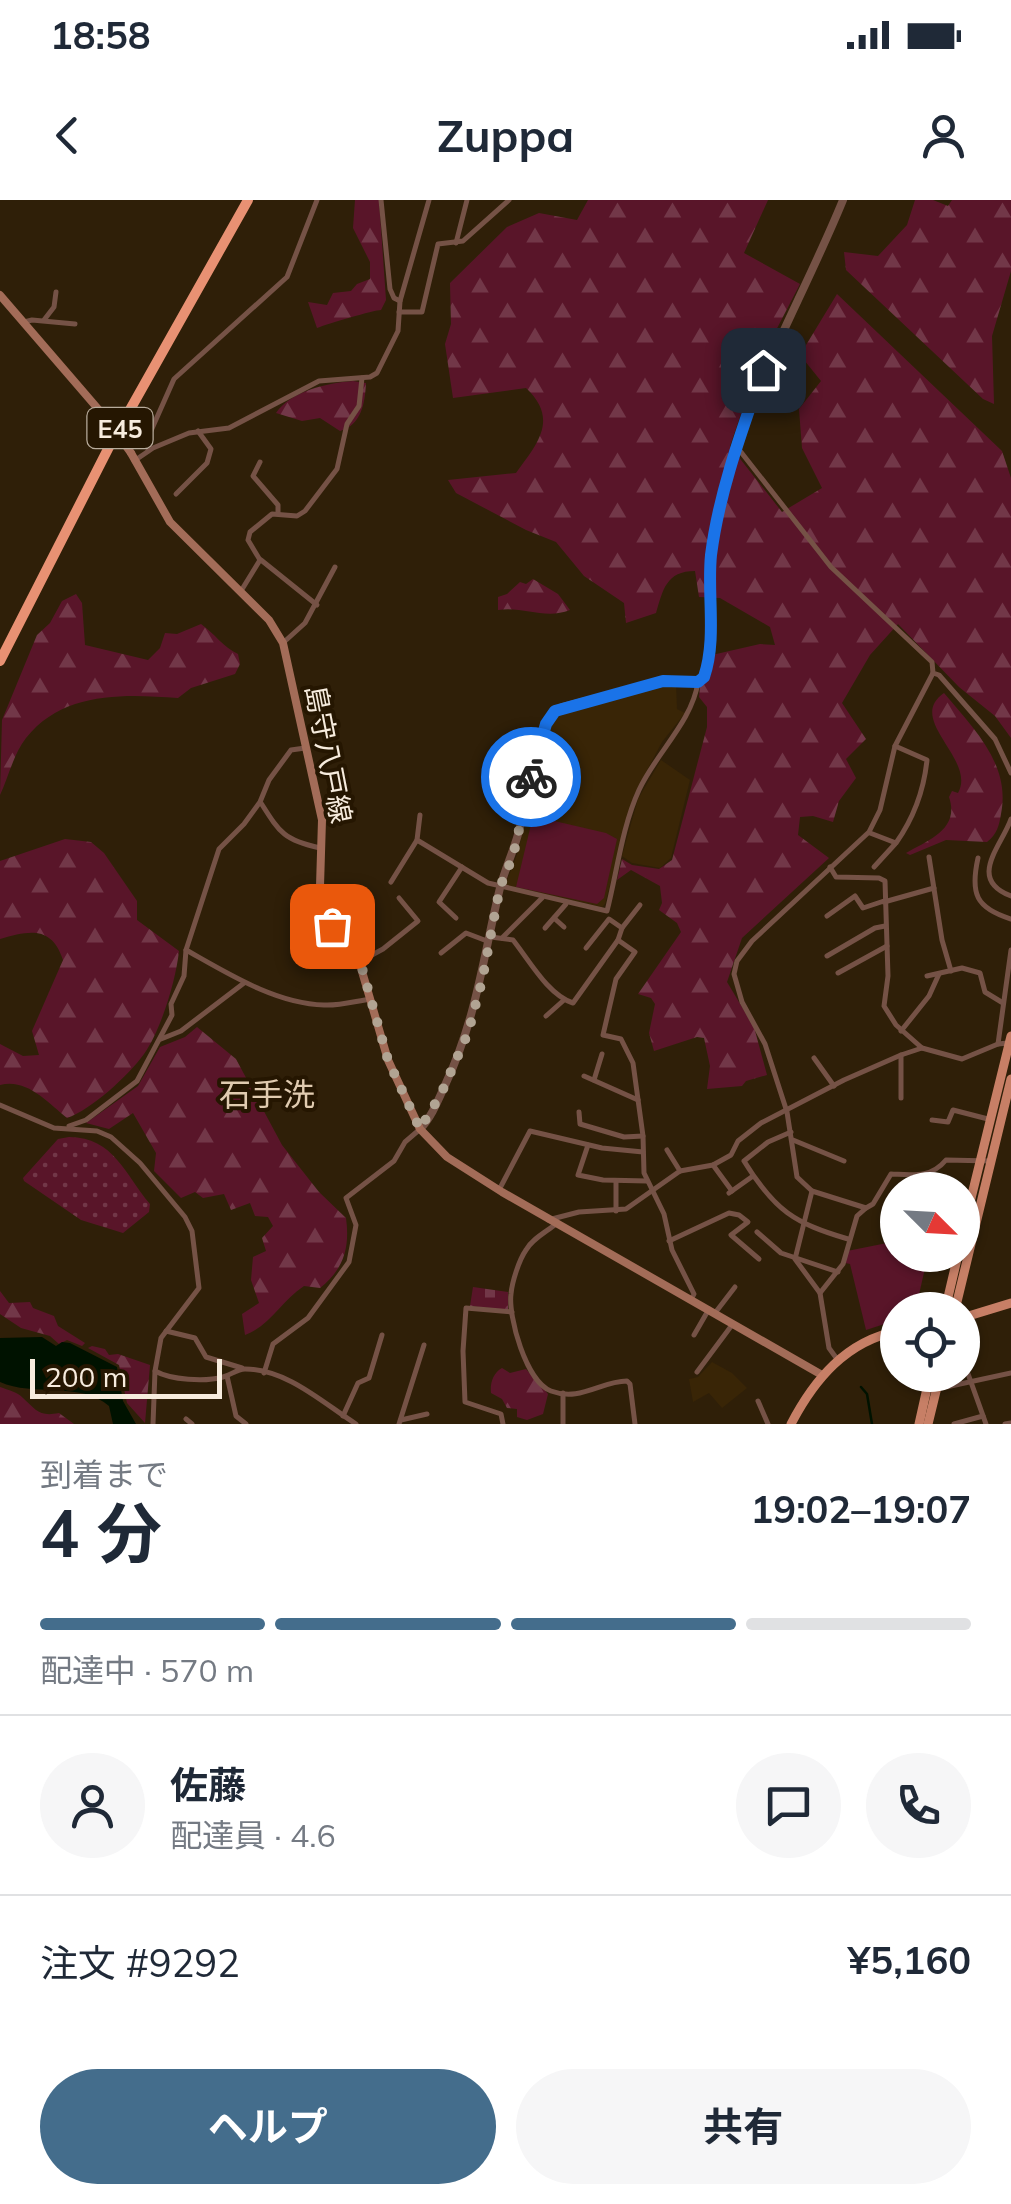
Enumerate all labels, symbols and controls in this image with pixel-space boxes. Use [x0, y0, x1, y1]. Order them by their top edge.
text: 18:58 [50, 11, 151, 59]
text: Zuppa [437, 107, 574, 163]
icon: back [40, 108, 95, 163]
icon: person [916, 108, 971, 163]
pin [721, 328, 806, 413]
icon: home [736, 343, 791, 398]
road number: E45 [88, 408, 152, 448]
street label: 島守八戸線 [298, 682, 360, 826]
courier [481, 727, 581, 827]
icon: bike [504, 750, 559, 805]
pin [290, 884, 375, 969]
icon: bag [305, 899, 360, 954]
district label: 石手洗 [219, 1074, 315, 1114]
north arrow [880, 1172, 980, 1272]
map controls [880, 1172, 980, 1392]
button: locate [880, 1292, 980, 1392]
scale bar [30, 1354, 222, 1398]
text: 200 m [45, 1359, 127, 1394]
text: 到着まで [40, 1454, 168, 1494]
text: 19:02–19:07 [751, 1485, 971, 1533]
text: 4 分 [40, 1492, 162, 1573]
text: 配達中 · 570 m [40, 1650, 254, 1690]
button: person [40, 1753, 145, 1858]
button: chat [736, 1753, 841, 1858]
button: phone [866, 1753, 971, 1858]
text: 佐藤 [170, 1761, 246, 1809]
text: 配達員 · 4.6 [170, 1815, 336, 1855]
text: ¥5,160 [848, 1936, 971, 1984]
text: 注文 #9292 [40, 1939, 240, 1987]
button: ヘルプ [40, 2069, 496, 2184]
button: 共有 [516, 2069, 971, 2184]

